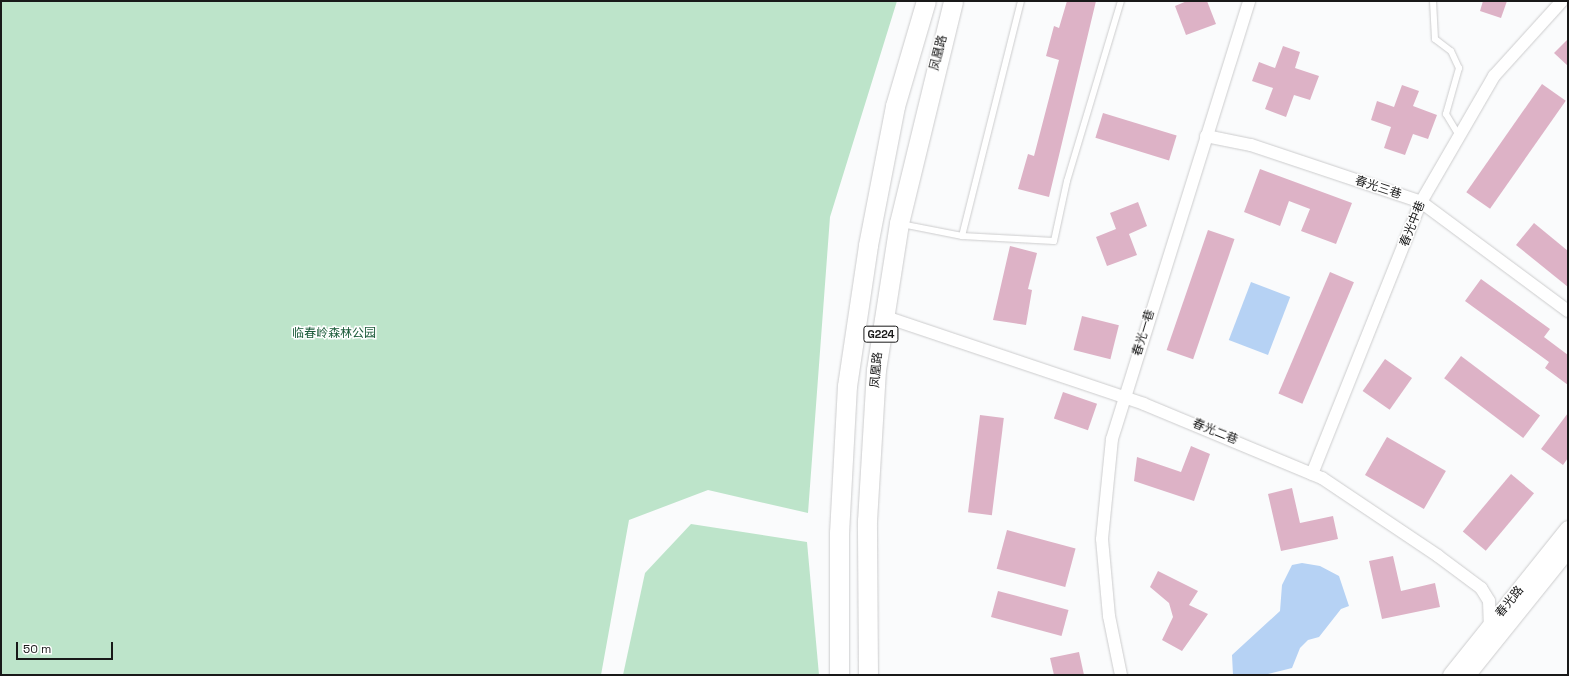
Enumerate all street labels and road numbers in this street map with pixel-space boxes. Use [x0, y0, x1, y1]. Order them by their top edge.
street label: 凤凰路 [928, 34, 950, 72]
street label: 春光三巷 [1353, 174, 1403, 202]
street label: 春光中巷 [1397, 199, 1429, 249]
street label: 春光一巷 [1130, 308, 1158, 358]
road number: G224 [863, 325, 899, 343]
street label: 凤凰路 [868, 351, 886, 389]
street label: 春光二巷 [1190, 416, 1240, 448]
street label: 春光路 [1493, 583, 1527, 621]

